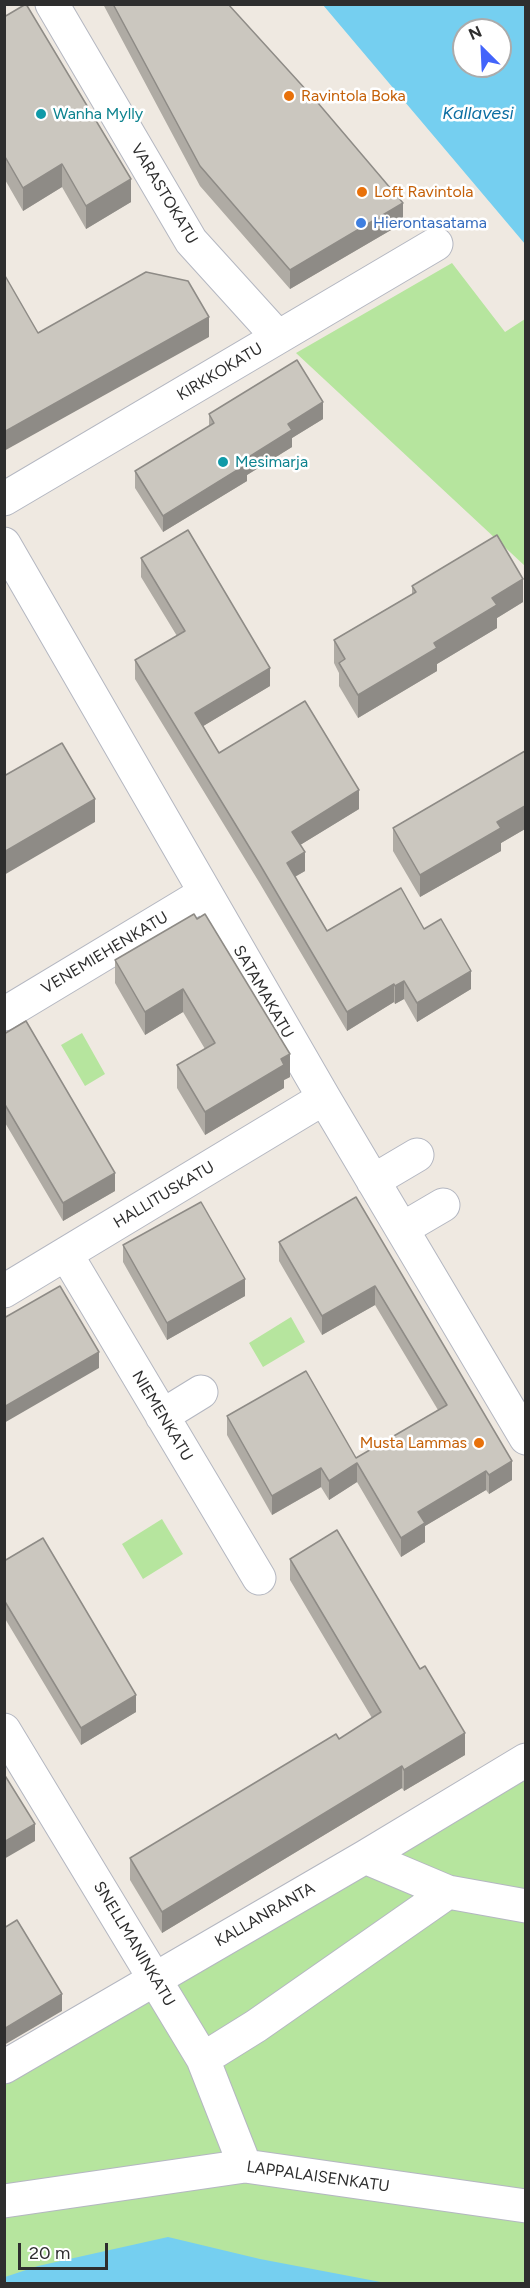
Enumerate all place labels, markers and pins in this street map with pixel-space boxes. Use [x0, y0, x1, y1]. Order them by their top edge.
place label: Ravintola Boka [301, 86, 406, 106]
marker: Ravintola Boka [282, 89, 296, 103]
place label: Wanha Mylly [53, 104, 143, 124]
marker: Wanha Mylly [34, 107, 48, 121]
place label: Loft Ravintola [374, 182, 473, 202]
marker: Loft Ravintola [355, 185, 369, 199]
place label: Hierontasatama [373, 213, 487, 233]
marker: Hierontasatama [354, 216, 368, 230]
place label: Mesimarja [235, 452, 308, 472]
marker: Mesimarja [216, 455, 230, 469]
place label: Musta Lammas [360, 1433, 467, 1453]
marker: Musta Lammas [472, 1436, 486, 1450]

